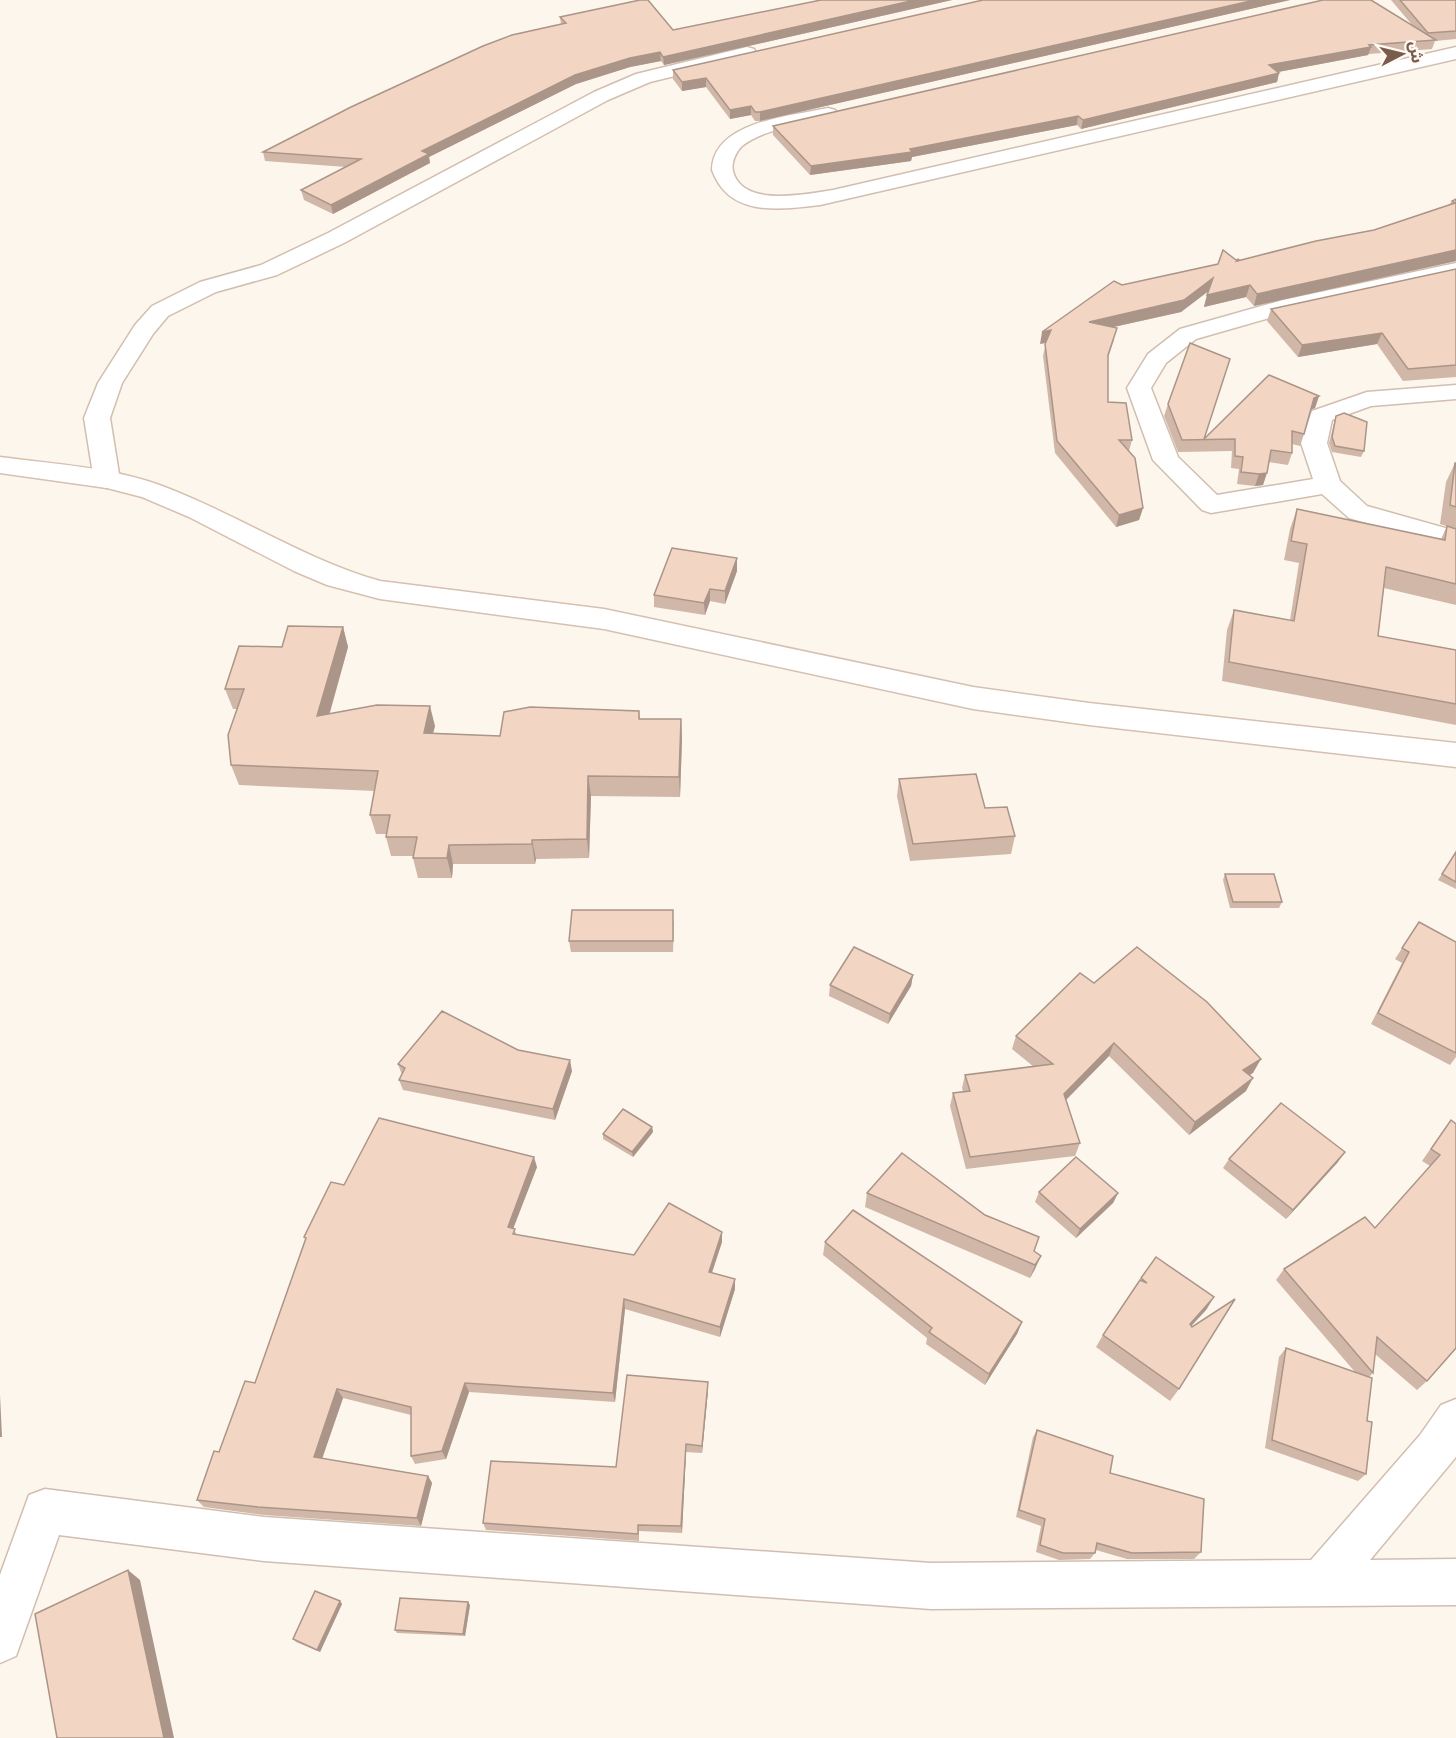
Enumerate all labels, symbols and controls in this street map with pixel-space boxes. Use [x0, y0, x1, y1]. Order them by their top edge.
north arrow [1372, 24, 1432, 84]
text: ش [1404, 40, 1430, 65]

